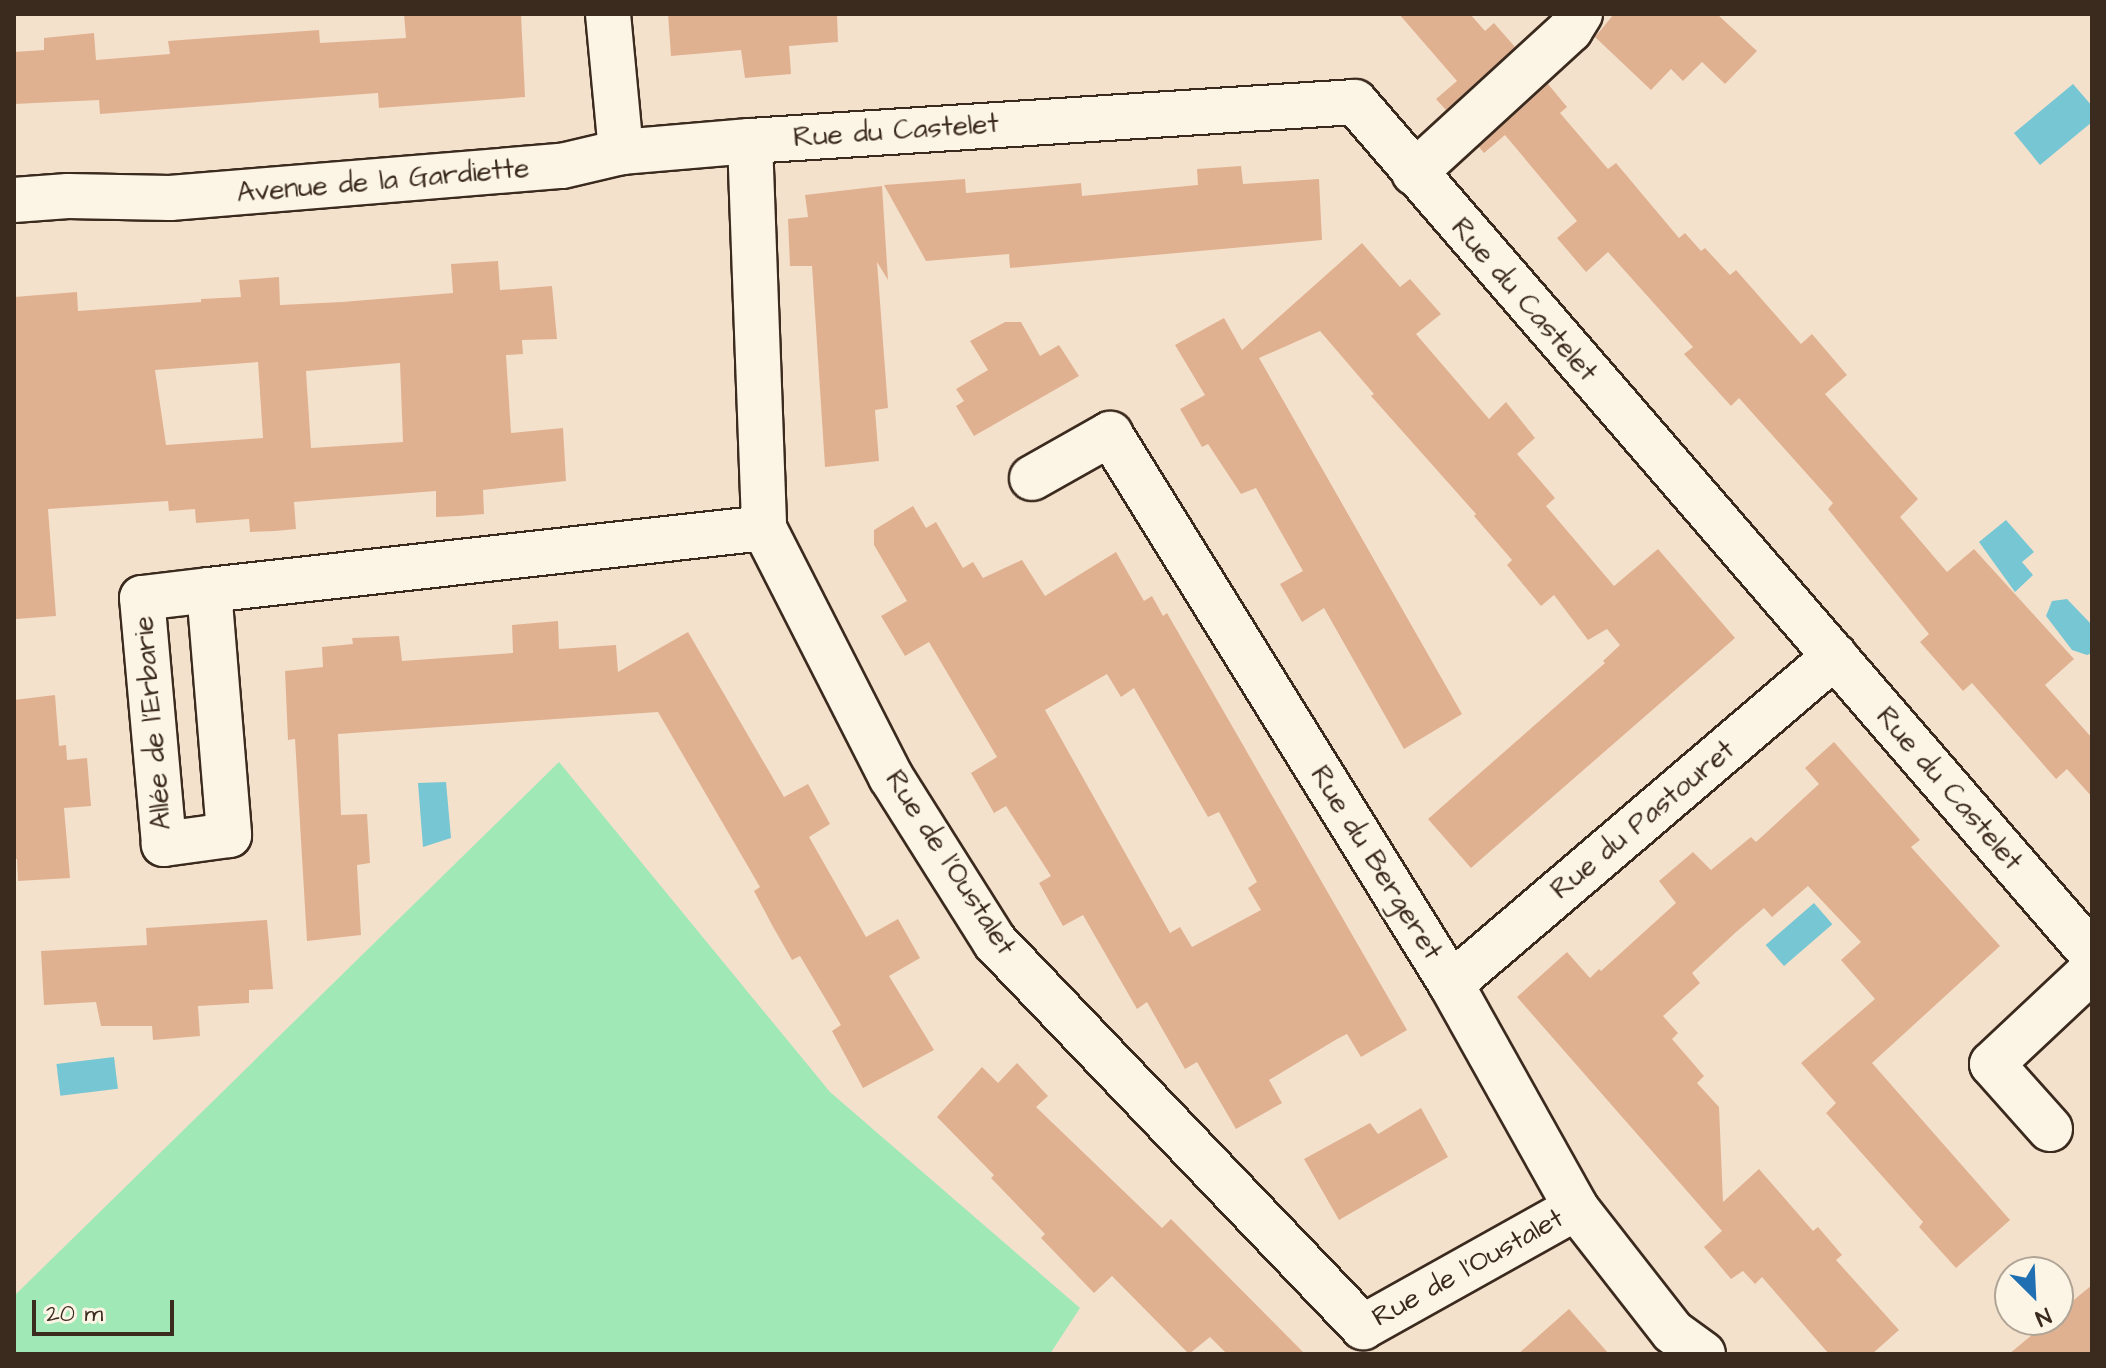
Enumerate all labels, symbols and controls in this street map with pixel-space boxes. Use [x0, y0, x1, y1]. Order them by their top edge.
street label: Rue du Castelet [792, 107, 1000, 155]
street label: Avenue de la Gardiette [235, 151, 531, 211]
street label: Rue du Castelet [1444, 211, 1604, 389]
street label: Allée de l'Erbarie [127, 615, 179, 831]
street label: Rue du Castelet [1869, 700, 2029, 878]
street label: Rue du Pastouret [1544, 733, 1742, 907]
street label: Rue du Bergeret [1303, 760, 1449, 966]
street label: Rue de l'Oustalet [878, 764, 1022, 962]
street label: Rue de l'Oustalet [1366, 1202, 1570, 1334]
north arrow [1994, 1256, 2074, 1336]
scale bar [36, 1284, 178, 1334]
text: 20 m [46, 1297, 103, 1331]
text: N [2031, 1300, 2056, 1334]

